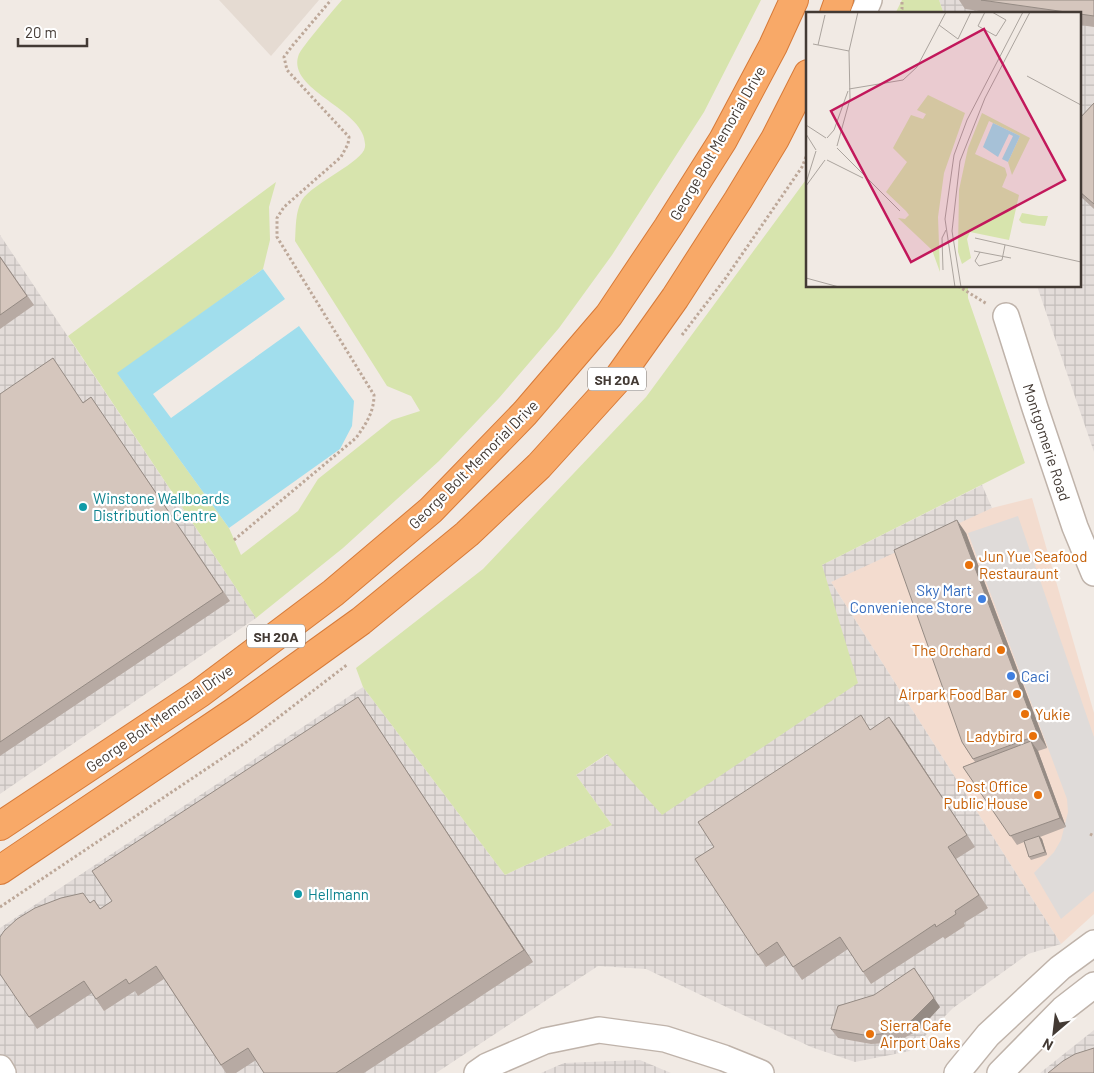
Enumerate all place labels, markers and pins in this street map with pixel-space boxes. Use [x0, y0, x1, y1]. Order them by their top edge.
place label: Winstone Wallboards Distribution Centre [93, 489, 229, 524]
marker: Winstone Wallboards Distribution Centre [77, 501, 89, 513]
place label: Jun Yue Seafood Restauraunt [979, 547, 1087, 582]
marker: Jun Yue Seafood Restauraunt [963, 559, 975, 571]
place label: Sky Mart Convenience Store [850, 581, 972, 616]
marker: Sky Mart Convenience Store [976, 593, 988, 605]
place label: The Orchard [912, 641, 991, 659]
marker: The Orchard [995, 644, 1007, 656]
place label: Caci [1021, 667, 1049, 685]
marker: Caci [1005, 670, 1017, 682]
place label: Airpark Food Bar [899, 685, 1008, 703]
marker: Airpark Food Bar [1011, 688, 1023, 700]
place label: Yukie [1035, 705, 1070, 723]
marker: Yukie [1019, 708, 1031, 720]
place label: Ladybird [966, 727, 1023, 745]
marker: Ladybird [1027, 730, 1039, 742]
place label: Post Office Public House [944, 777, 1028, 812]
marker: Post Office Public House [1032, 789, 1044, 801]
place label: Hellmann [308, 885, 369, 903]
marker: Hellmann [292, 888, 304, 900]
place label: Sierra Cafe Airport Oaks [880, 1016, 960, 1051]
marker: Sierra Cafe Airport Oaks [864, 1028, 876, 1040]

